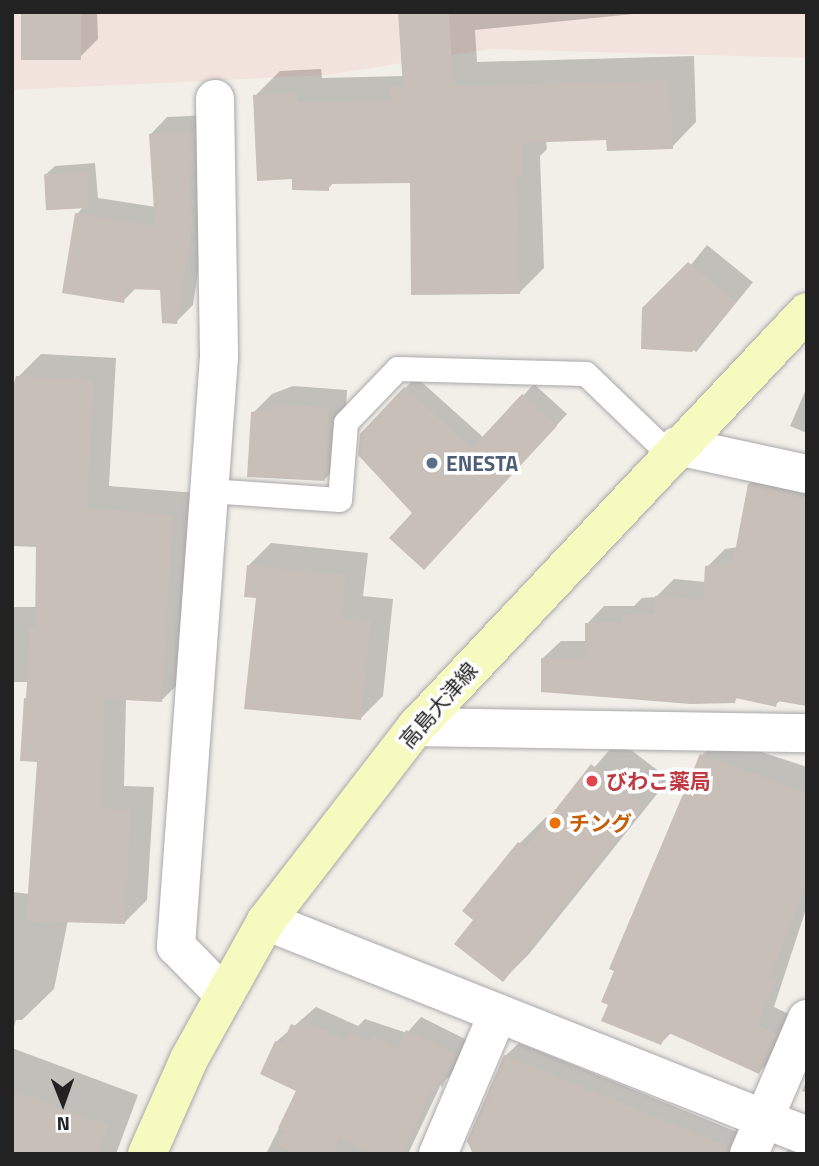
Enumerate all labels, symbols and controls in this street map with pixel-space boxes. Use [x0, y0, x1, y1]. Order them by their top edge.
place label: ENESTA [446, 450, 518, 476]
marker: ENESTA [424, 455, 440, 471]
street label: 高島大津線 [394, 657, 482, 753]
place label: びわこ薬局 [606, 768, 711, 794]
marker: びわこ薬局 [584, 773, 600, 789]
place label: チング [569, 810, 632, 836]
marker: チング [547, 815, 563, 831]
north arrow [28, 1068, 98, 1138]
text: N [57, 1110, 70, 1139]

